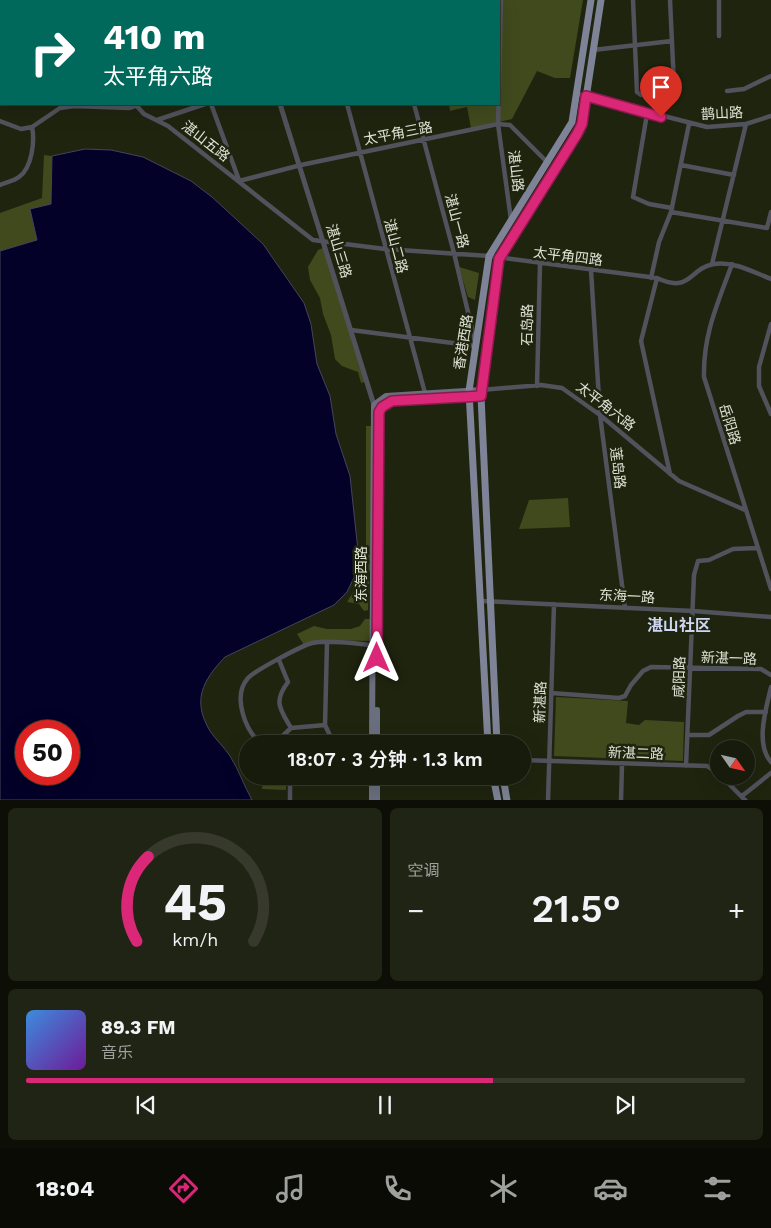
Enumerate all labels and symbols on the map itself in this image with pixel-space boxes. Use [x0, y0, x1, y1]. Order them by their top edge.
pin [640, 66, 682, 117]
street label: 鹊山路 [701, 104, 743, 122]
street label: 湛山五路 [179, 117, 233, 165]
street label: 太平角三路 [362, 118, 434, 148]
street label: 湛山路 [506, 149, 526, 193]
street label: 湛山一路 [442, 192, 472, 250]
street label: 湛山二路 [381, 217, 411, 275]
street label: 湛山三路 [323, 222, 355, 280]
street label: 太平角四路 [532, 244, 604, 268]
street label: 石岛路 [519, 304, 535, 346]
street label: 香港西路 [451, 313, 475, 371]
street label: 太平角六路 [573, 378, 639, 434]
street label: 岳阳路 [716, 402, 744, 446]
street label: 莲岛路 [608, 446, 628, 490]
street label: 东海西路 [353, 546, 369, 602]
street label: 东海一路 [599, 587, 655, 605]
district label: 湛山社区 [647, 616, 711, 635]
position arrow [350, 631, 402, 683]
street label: 新湛一路 [701, 649, 757, 667]
street label: 咸阳路 [670, 656, 688, 698]
street label: 新湛路 [531, 681, 549, 723]
speed limit sign: 50 [15, 720, 80, 785]
north arrow [710, 740, 755, 785]
street label: 新湛二路 [608, 744, 664, 762]

